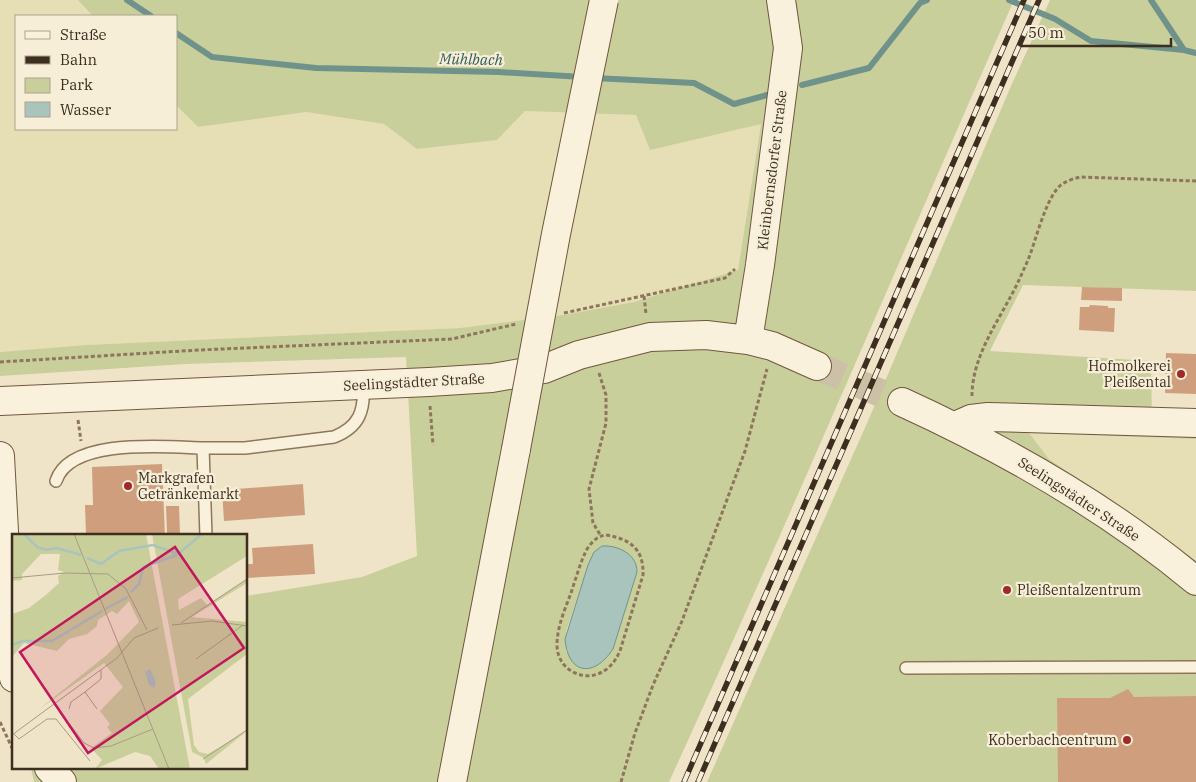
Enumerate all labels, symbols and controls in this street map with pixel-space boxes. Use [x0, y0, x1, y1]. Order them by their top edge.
legend [15, 15, 178, 130]
scale bar [1021, 15, 1171, 47]
text: 50 m [1028, 23, 1064, 42]
text: Straße [60, 25, 107, 44]
water label: Mühlbach [438, 49, 504, 69]
text: Bahn [60, 50, 98, 69]
text: Park [60, 75, 93, 94]
street label: Kleinbernsdorfer Straße [753, 89, 791, 251]
text: Wasser [60, 100, 111, 119]
place label: Hofmolkerei Pleißental [1088, 357, 1171, 391]
marker: Hofmolkerei Pleißental [1175, 368, 1187, 380]
street label: Seelingstädter Straße [343, 369, 485, 395]
street label: Seelingstädter Straße [1015, 453, 1143, 545]
place label: Markgrafen Getränkemarkt [138, 469, 239, 503]
marker: Markgrafen Getränkemarkt [122, 480, 134, 492]
inset map [12, 534, 248, 770]
place label: Pleißentalzentrum [1017, 581, 1141, 599]
marker: Pleißentalzentrum [1001, 584, 1013, 596]
place label: Koberbachcentrum [988, 731, 1117, 749]
marker: Koberbachcentrum [1121, 734, 1133, 746]

